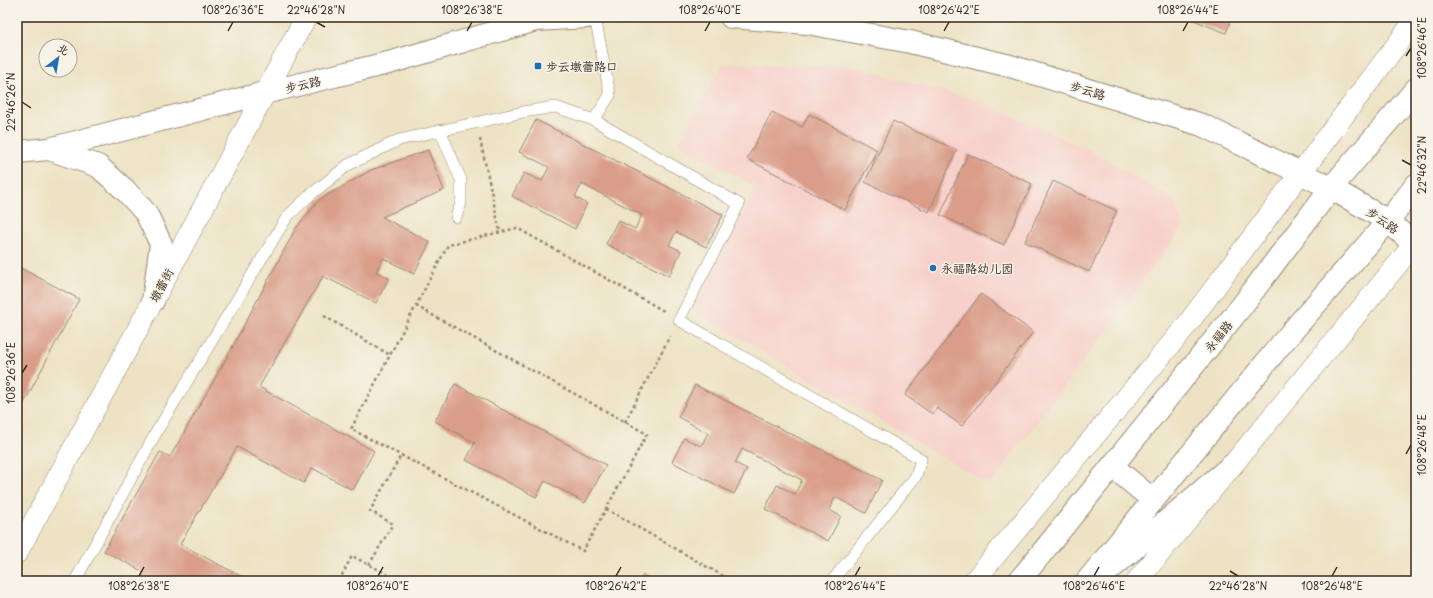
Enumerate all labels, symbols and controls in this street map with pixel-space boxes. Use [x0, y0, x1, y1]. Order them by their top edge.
text: 108°26'36"E [202, 2, 264, 17]
text: 22°46'28"N [287, 2, 346, 17]
text: 108°26'38"E [441, 2, 503, 17]
text: 108°26'40"E [679, 2, 741, 17]
text: 108°26'42"E [918, 2, 980, 17]
text: 108°26'44"E [1157, 2, 1219, 17]
text: 108°26'46"E [1414, 17, 1429, 79]
north arrow [38, 38, 78, 78]
text: 北 [54, 39, 73, 59]
place label: 步云墩蕾路口 [546, 57, 618, 75]
marker: 步云墩蕾路口 [533, 61, 543, 71]
street label: 步云路 [283, 71, 323, 97]
text: 22°46'26"N [3, 72, 18, 131]
street label: 步云路 [1068, 76, 1108, 104]
text: 22°46'32"N [1414, 135, 1429, 194]
street label: 步云路 [1363, 202, 1403, 238]
place label: 永福路幼儿园 [941, 259, 1013, 277]
marker: 永福路幼儿园 [928, 263, 938, 273]
street label: 墩蕾街 [145, 265, 177, 305]
street label: 永福路 [1200, 316, 1236, 356]
text: 108°26'36"E [3, 342, 18, 404]
text: 108°26'48"E [1414, 414, 1429, 476]
text: 108°26'38"E [108, 578, 170, 593]
text: 108°26'40"E [347, 578, 409, 593]
text: 108°26'42"E [585, 578, 647, 593]
text: 108°26'44"E [824, 578, 886, 593]
text: 108°26'46"E [1063, 578, 1125, 593]
text: 22°46'28"N [1209, 578, 1268, 593]
text: 108°26'48"E [1301, 578, 1363, 593]

